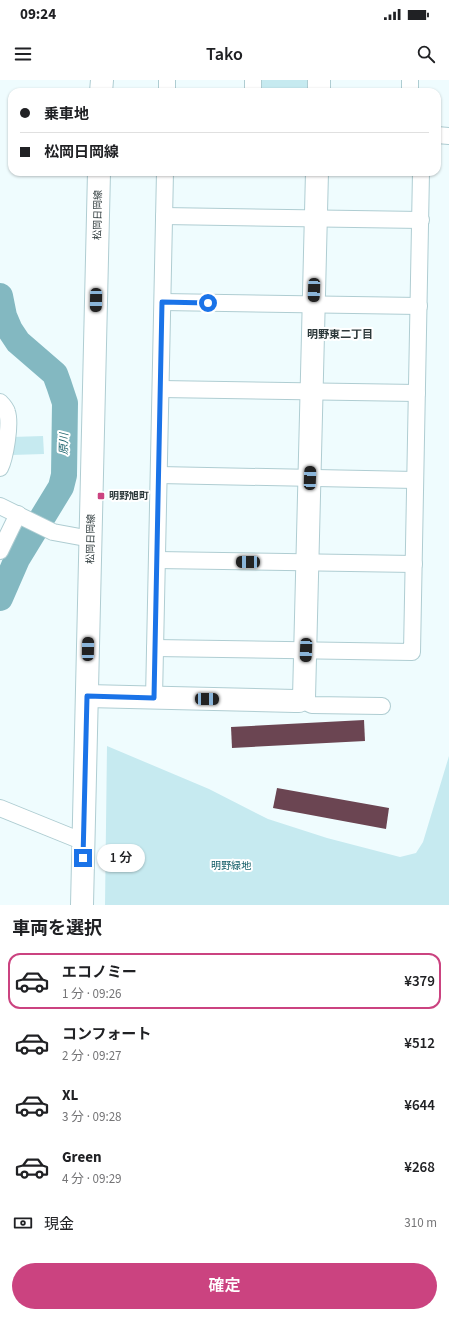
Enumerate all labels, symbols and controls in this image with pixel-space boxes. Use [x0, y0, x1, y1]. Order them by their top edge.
text: 09:24 [20, 4, 56, 25]
text: Tako [206, 42, 243, 67]
icon: menu [12, 43, 34, 65]
icon: search [415, 43, 437, 65]
text: 乗車地 [44, 104, 89, 125]
text: 松岡日岡線 [44, 142, 119, 163]
street label: 松岡日岡線 [91, 190, 105, 240]
car [308, 278, 320, 302]
car [90, 288, 102, 312]
route start [199, 294, 217, 312]
district label: 明野東二丁目 [307, 327, 373, 342]
water label: 原川 [56, 432, 72, 455]
car [304, 466, 316, 490]
place label: 明野旭町 [109, 489, 149, 503]
marker: 明野旭町 [96, 491, 106, 501]
street label: 松岡日岡線 [84, 514, 98, 564]
car [236, 556, 260, 568]
car [82, 637, 94, 661]
car [300, 638, 312, 662]
car [195, 693, 219, 705]
callout: 1 分 [97, 844, 145, 872]
route end [74, 849, 92, 867]
text: 1 分 [110, 849, 132, 867]
park label: 明野緑地 [211, 859, 252, 873]
text: 車両を選択 [12, 916, 102, 941]
text: エコノミー [62, 962, 137, 983]
icon: car [14, 963, 50, 999]
text: ¥379 [404, 971, 435, 992]
text: 1 分 · 09:26 [62, 985, 122, 1003]
text: コンフォート [62, 1024, 152, 1045]
icon: car [14, 1025, 50, 1061]
text: ¥512 [404, 1033, 435, 1054]
text: 2 分 · 09:27 [62, 1047, 122, 1065]
text: XL [62, 1085, 78, 1106]
icon: car [14, 1087, 50, 1123]
text: ¥644 [404, 1095, 435, 1116]
text: 3 分 · 09:28 [62, 1108, 122, 1126]
text: Green [62, 1147, 102, 1168]
icon: car [14, 1149, 50, 1185]
text: ¥268 [404, 1157, 435, 1178]
text: 4 分 · 09:29 [62, 1170, 122, 1188]
icon: cash [12, 1212, 34, 1234]
text: 現金 [44, 1214, 74, 1235]
text: 310 m [404, 1214, 437, 1232]
button: 確定 [12, 1263, 437, 1309]

